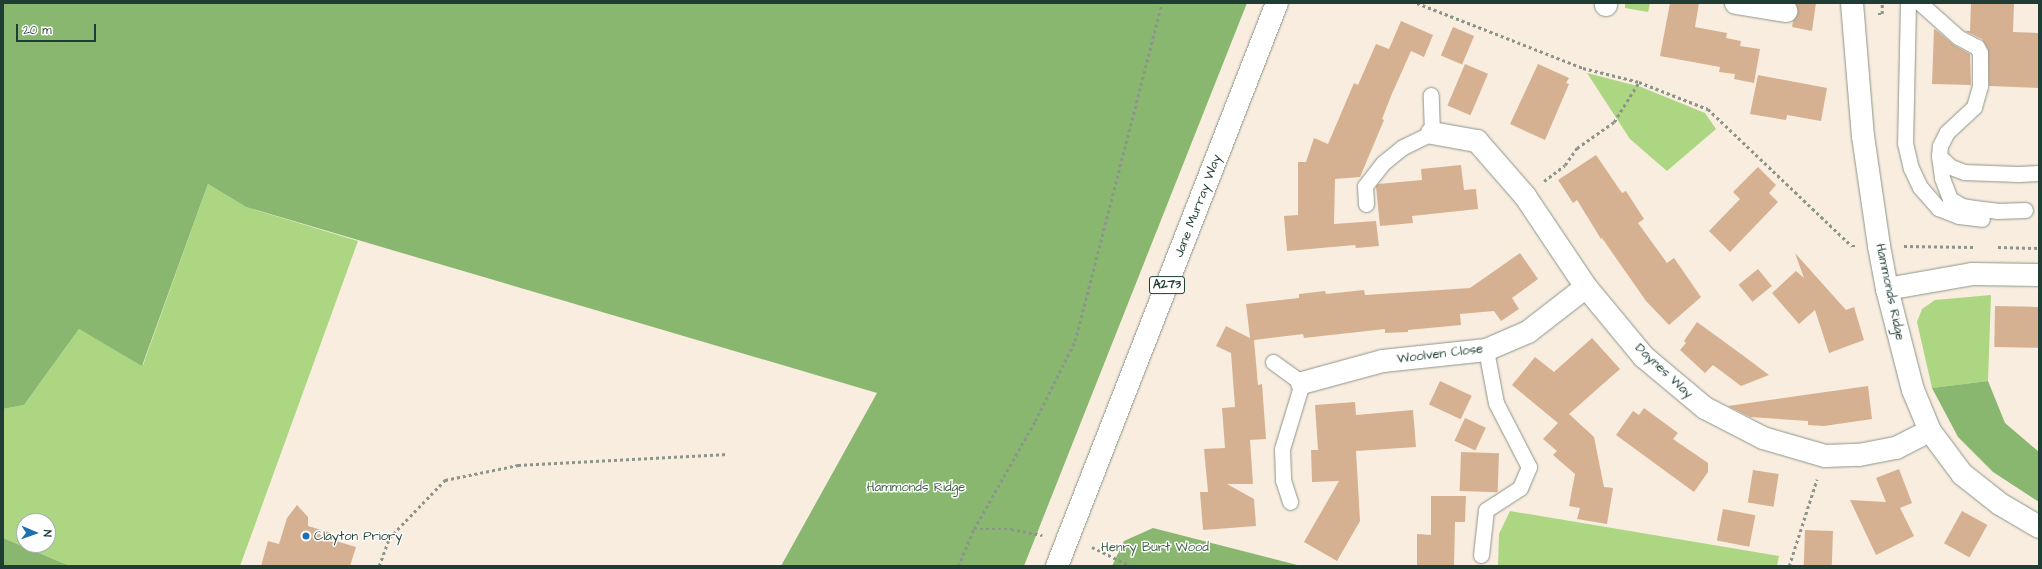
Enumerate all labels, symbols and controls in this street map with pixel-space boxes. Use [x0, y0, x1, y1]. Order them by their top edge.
scale bar [18, 16, 98, 42]
text: 20 m [23, 22, 52, 39]
street label: Jane Murray Way [1171, 152, 1225, 260]
street label: Hammonds Ridge [1872, 242, 1908, 342]
road number: A273 [1148, 275, 1186, 295]
street label: Daynes Way [1632, 340, 1696, 402]
street label: Woolven Close [1396, 341, 1484, 367]
park label: Hammonds Ridge [867, 479, 965, 495]
north arrow [16, 513, 56, 553]
place label: Clayton Priory [314, 528, 402, 544]
text: N [40, 530, 55, 537]
marker: Clayton Priory [301, 531, 311, 541]
park label: Henry Burt Wood [1101, 539, 1209, 555]

